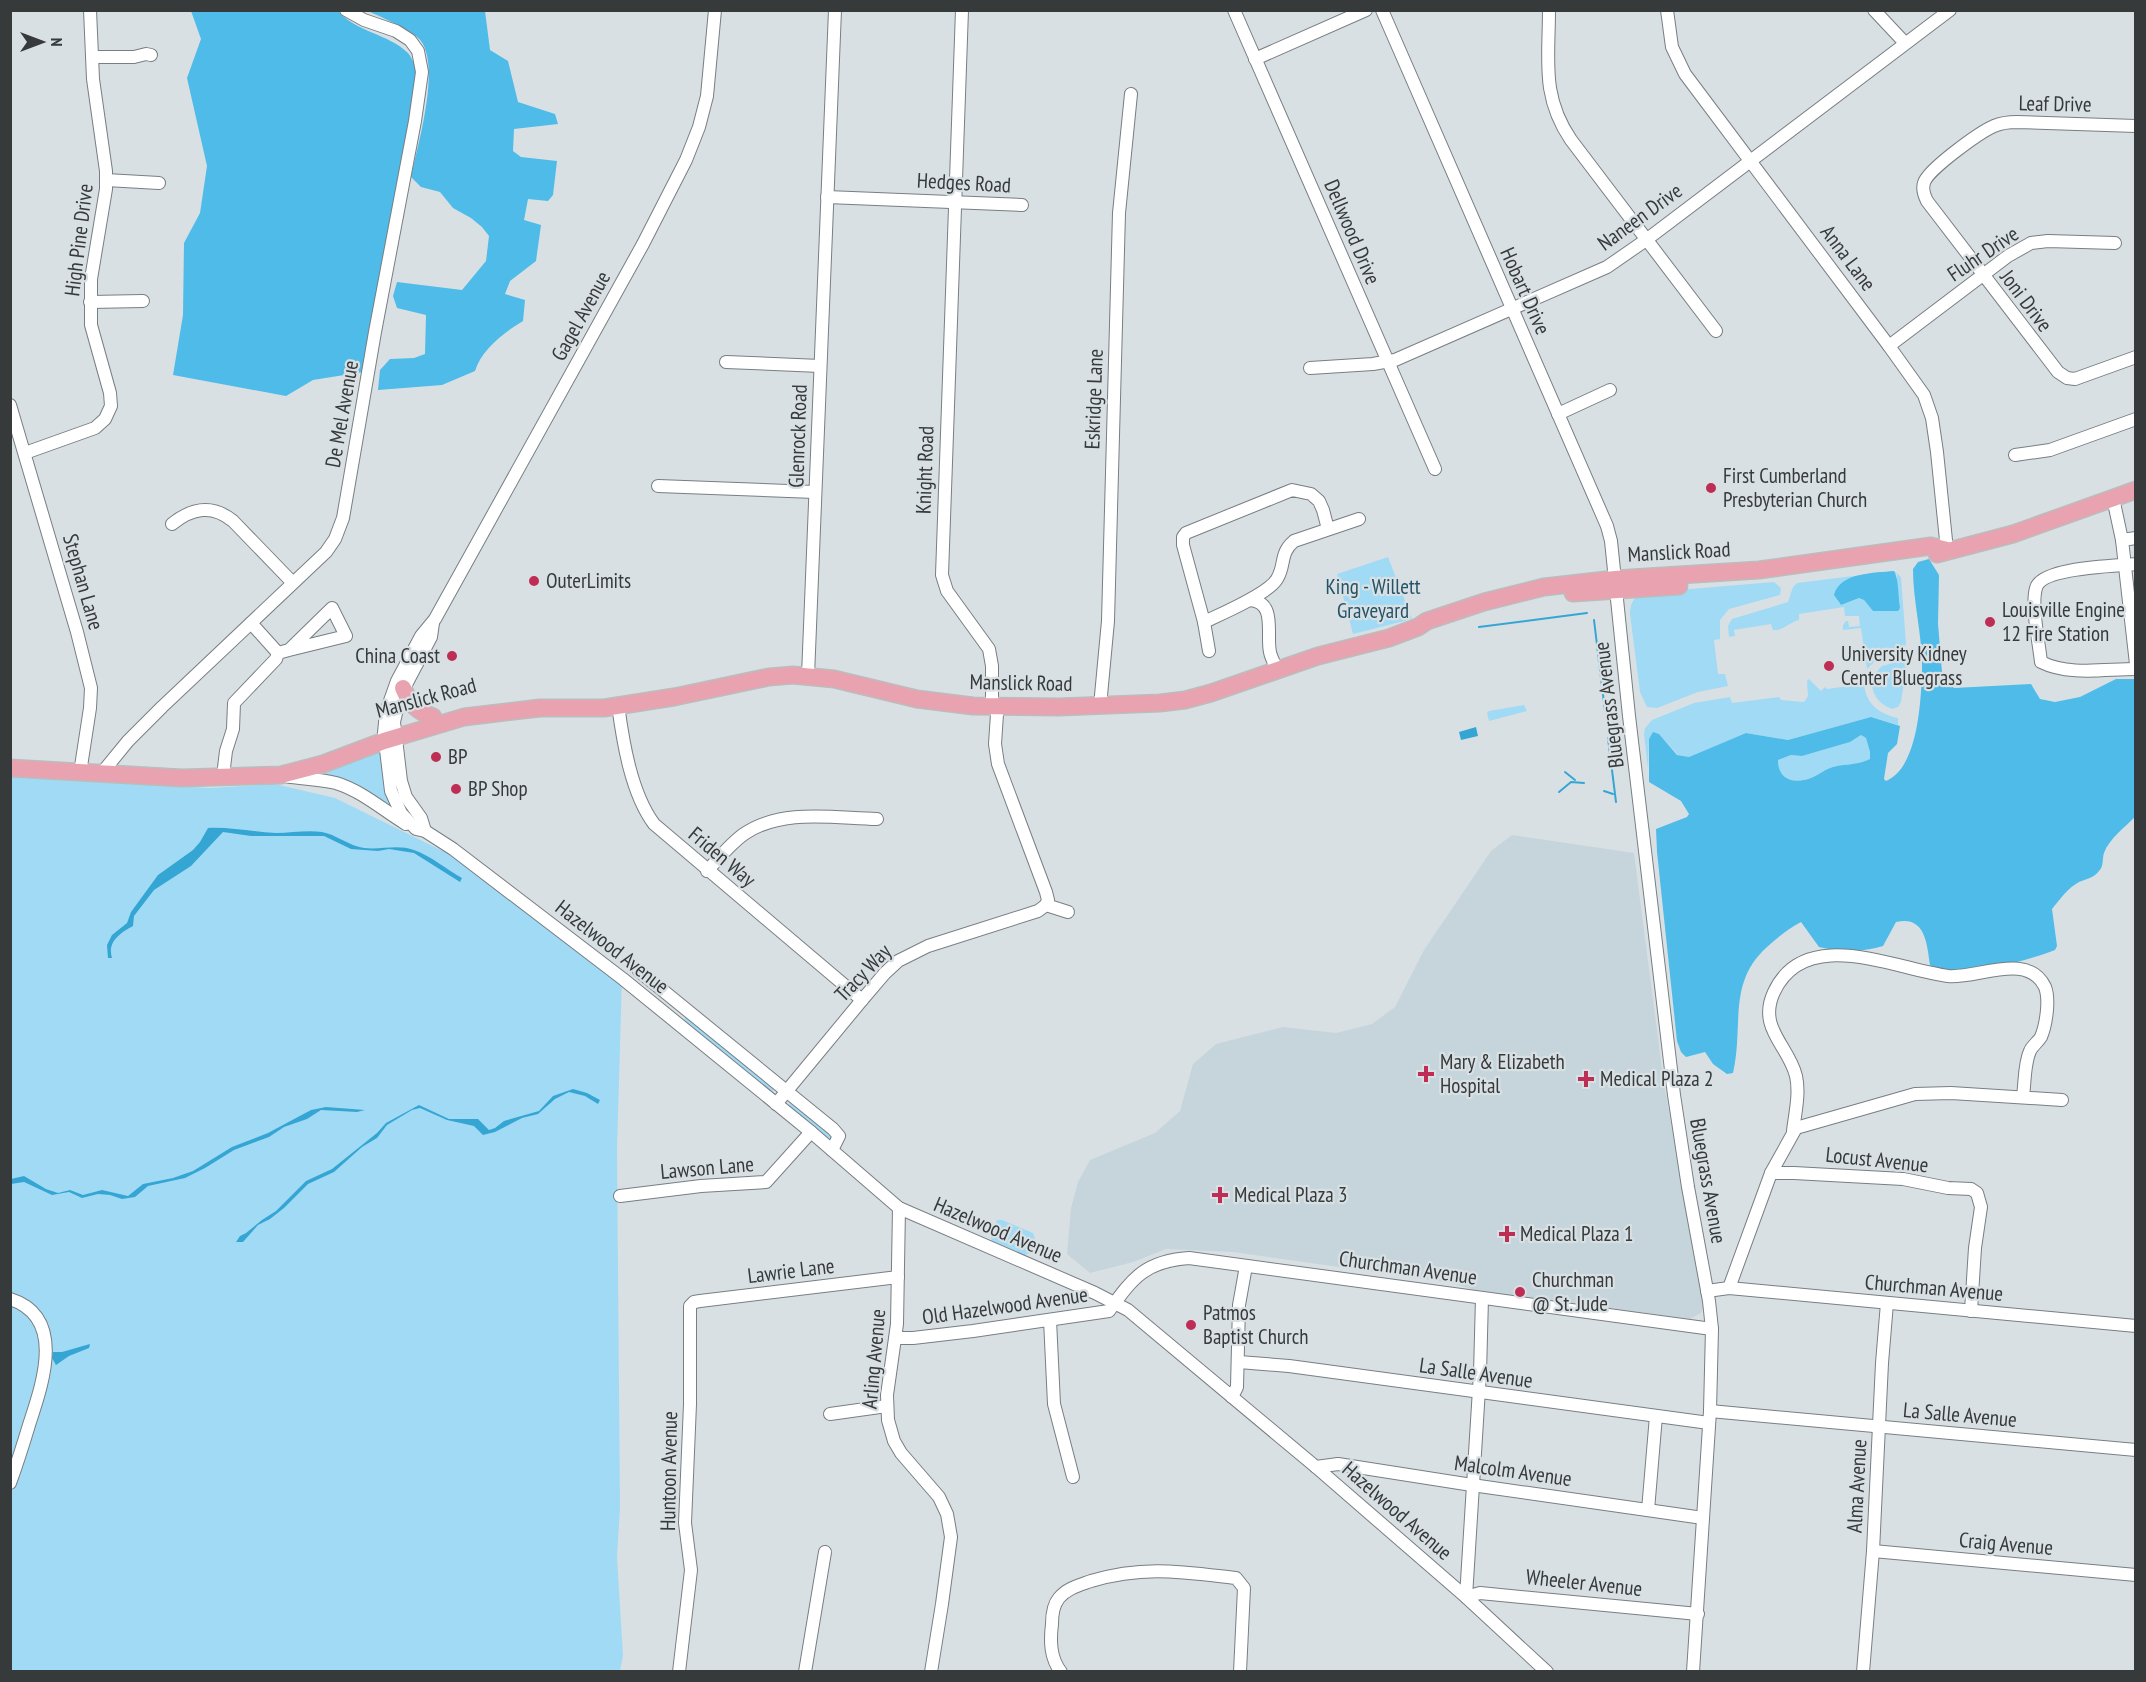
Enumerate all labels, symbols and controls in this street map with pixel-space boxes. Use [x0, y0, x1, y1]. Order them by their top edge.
north arrow [12, 12, 72, 72]
text: N [47, 38, 67, 46]
street label: Leaf Drive [2018, 89, 2092, 118]
street label: Hedges Road [916, 167, 1012, 198]
street label: Dellwood Drive [1318, 175, 1387, 288]
street label: Naneen Drive [1592, 177, 1687, 256]
street label: High Pine Drive [58, 182, 99, 298]
street label: Anna Lane [1815, 219, 1882, 296]
street label: Fluhr Drive [1942, 220, 2024, 287]
street label: Hobart Drive [1494, 243, 1557, 339]
street label: Joni Drive [1994, 264, 2058, 337]
street label: Gagel Avenue [545, 266, 616, 365]
street label: Eskridge Lane [1078, 348, 1109, 450]
street label: De Mel Avenue [319, 358, 364, 469]
street label: Glenrock Road [782, 384, 813, 488]
street label: Knight Road [909, 426, 940, 514]
place label: First Cumberland Presbyterian Church [1723, 462, 1867, 513]
marker: First Cumberland Presbyterian Church [1704, 481, 1718, 495]
street label: Stephan Lane [57, 531, 110, 633]
street label: Manslick Road [1627, 535, 1731, 568]
place label: OuterLimits [546, 567, 631, 594]
park label: King - Willett Graveyard [1326, 573, 1421, 624]
marker: OuterLimits [527, 574, 541, 588]
place label: Louisville Engine 12 Fire Station [2002, 596, 2125, 647]
marker: Louisville Engine 12 Fire Station [1983, 615, 1997, 629]
street label: Bluegrass Avenue [1587, 640, 1630, 770]
place label: University Kidney Center Bluegrass [1841, 640, 1967, 691]
place label: China Coast [355, 642, 440, 669]
marker: China Coast [445, 649, 459, 663]
marker: University Kidney Center Bluegrass [1822, 659, 1836, 673]
street label: Manslick Road [969, 668, 1073, 697]
street label: Manslick Road [373, 671, 479, 724]
place label: BP [448, 743, 467, 770]
marker: BP [429, 750, 443, 764]
place label: BP Shop [468, 775, 528, 802]
marker: BP Shop [449, 782, 463, 796]
street label: Friden Way [683, 821, 762, 893]
street label: Hazelwood Avenue [550, 894, 675, 999]
street label: Tracy Way [829, 938, 897, 1007]
place label: Mary & Elizabeth Hospital [1440, 1048, 1565, 1099]
marker: Mary & Elizabeth Hospital [1417, 1065, 1435, 1083]
place label: Medical Plaza 2 [1600, 1065, 1714, 1092]
marker: Medical Plaza 2 [1577, 1070, 1595, 1088]
street label: Bluegrass Avenue [1684, 1116, 1733, 1246]
street label: Locust Avenue [1824, 1141, 1930, 1178]
street label: Lawson Lane [659, 1150, 755, 1185]
place label: Medical Plaza 3 [1234, 1181, 1348, 1208]
marker: Medical Plaza 3 [1211, 1186, 1229, 1204]
street label: Hazelwood Avenue [930, 1190, 1067, 1269]
place label: Medical Plaza 1 [1520, 1220, 1634, 1247]
marker: Medical Plaza 1 [1498, 1225, 1516, 1243]
street label: Churchman Avenue [1337, 1244, 1479, 1291]
street label: Lawrie Lane [746, 1252, 836, 1289]
place label: Churchman @ St. Jude [1532, 1266, 1614, 1317]
street label: Churchman Avenue [1864, 1268, 2004, 1307]
street label: Old Hazelwood Avenue [920, 1281, 1089, 1330]
marker: Churchman @ St. Jude [1513, 1285, 1527, 1299]
place label: Patmos Baptist Church [1203, 1299, 1309, 1350]
street label: Arling Avenue [856, 1308, 891, 1410]
marker: Patmos Baptist Church [1184, 1318, 1198, 1332]
street label: La Salle Avenue [1418, 1351, 1534, 1394]
street label: La Salle Avenue [1902, 1396, 2018, 1433]
street label: Huntoon Avenue [654, 1411, 683, 1531]
street label: Alma Avenue [1841, 1438, 1872, 1534]
street label: Malcolm Avenue [1453, 1449, 1574, 1492]
street label: Hazelwood Avenue [1337, 1456, 1458, 1566]
street label: Craig Avenue [1958, 1526, 2054, 1561]
street label: Wheeler Avenue [1525, 1563, 1644, 1602]

